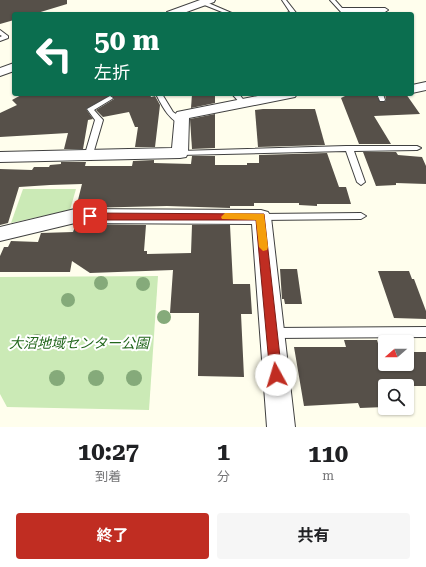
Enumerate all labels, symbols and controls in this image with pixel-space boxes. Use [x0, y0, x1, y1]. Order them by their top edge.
text: 50 m [94, 24, 159, 57]
icon: left [28, 28, 80, 80]
text: 左折 [94, 62, 130, 83]
pin [73, 199, 107, 233]
icon: arrive [79, 205, 101, 227]
park label: 大沼地域センター公園 [9, 335, 151, 351]
north arrow [378, 335, 414, 371]
map controls [378, 335, 414, 415]
position arrow [255, 354, 297, 396]
button: search [378, 379, 414, 415]
text: 10:27 [78, 438, 139, 466]
text: 1 [217, 438, 230, 466]
text: 110 [308, 440, 348, 468]
text: m [322, 468, 334, 483]
text: 到着 [95, 469, 121, 484]
text: 分 [217, 469, 230, 484]
button: 終了 [16, 513, 209, 559]
button: 共有 [217, 513, 410, 559]

